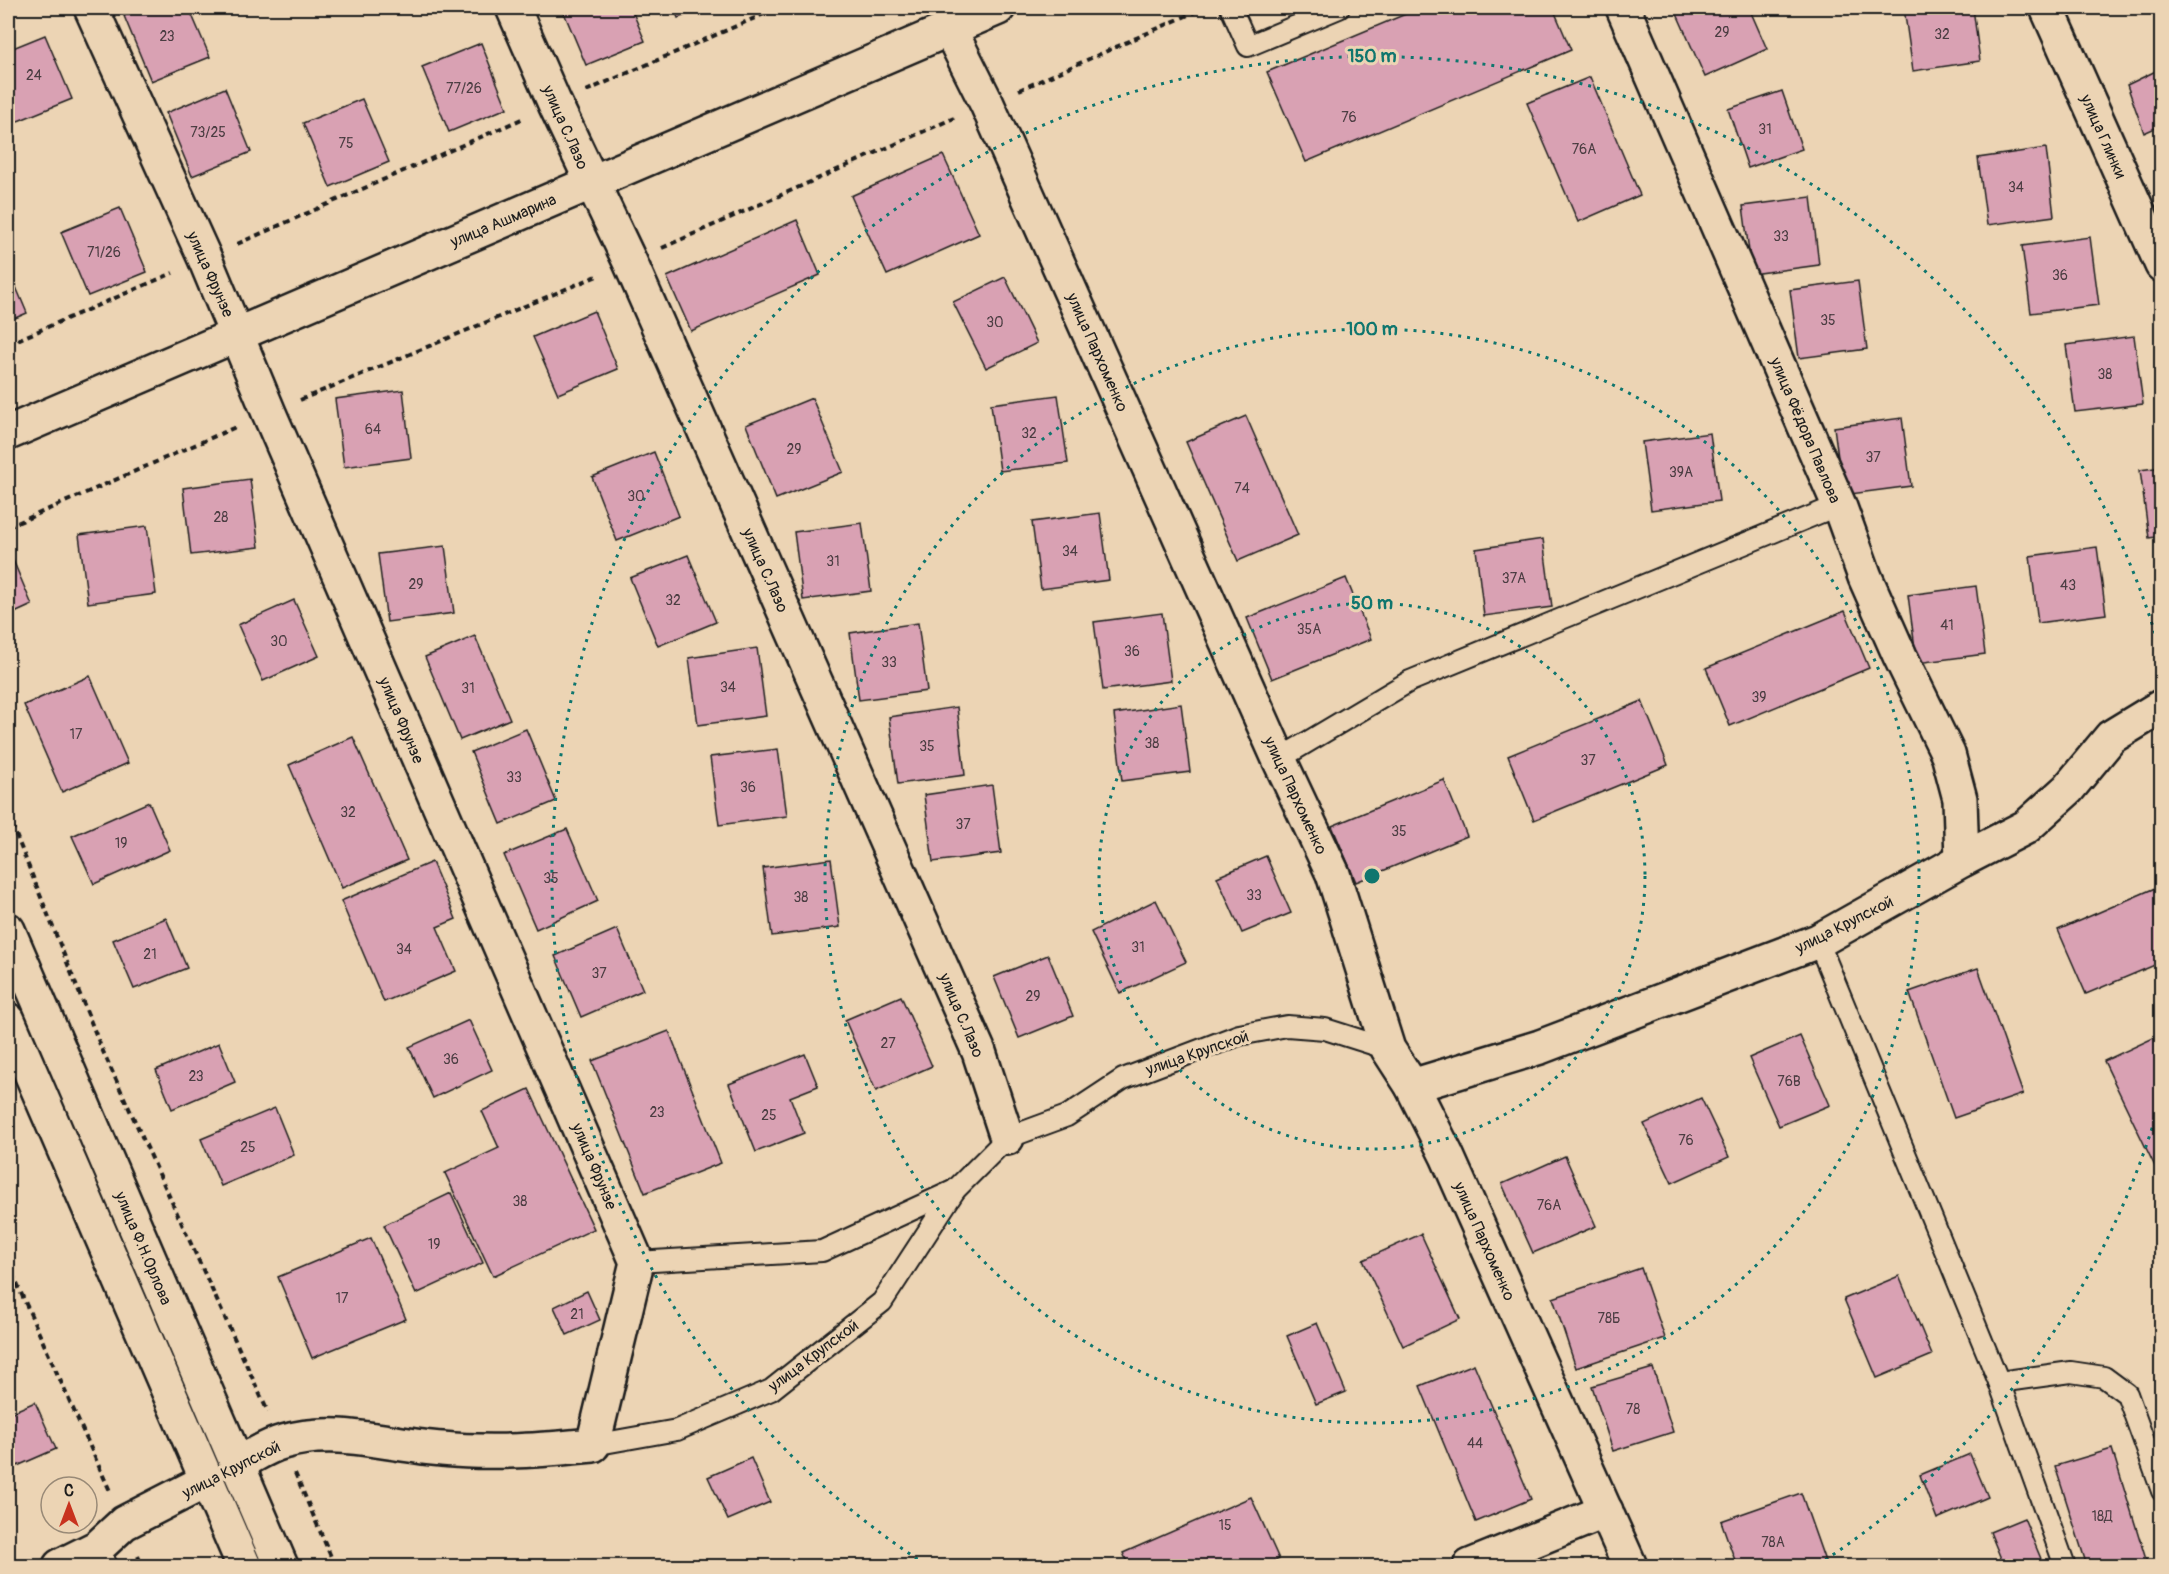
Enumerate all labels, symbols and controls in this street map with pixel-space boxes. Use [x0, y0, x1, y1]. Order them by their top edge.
house number: 29 [1714, 24, 1730, 41]
house number: 32 [1934, 26, 1950, 43]
house number: 23 [159, 28, 175, 45]
text: 150 m [1348, 45, 1397, 68]
house number: 24 [26, 67, 42, 84]
house number: 77/26 [446, 80, 482, 97]
street label: улица С.Лазо [537, 81, 593, 173]
street label: улица Глинки [2075, 90, 2130, 182]
house number: 76 [1341, 109, 1357, 126]
house number: 31 [1758, 121, 1772, 138]
house number: 73/25 [190, 124, 226, 141]
house number: 75 [339, 135, 354, 152]
house number: 76А [1572, 141, 1596, 158]
house number: 34 [2008, 179, 2024, 196]
street label: улица Ашмарина [447, 190, 559, 253]
street label: улица Фрунзе [182, 227, 238, 321]
house number: 33 [1773, 228, 1789, 245]
house number: 71/26 [87, 244, 121, 261]
house number: 36 [2052, 267, 2068, 284]
street label: улица Пархоменко [1062, 289, 1132, 415]
house number: 35 [1820, 312, 1836, 329]
house number: 30 [986, 314, 1004, 331]
text: 100 m [1346, 318, 1398, 341]
street label: улица Фёдора Павлова [1765, 354, 1845, 506]
house number: 38 [2098, 366, 2112, 383]
house number: 64 [365, 421, 381, 438]
house number: 32 [1021, 425, 1037, 442]
house number: 29 [786, 441, 802, 458]
house number: 37 [1865, 449, 1881, 466]
house number: 39А [1669, 464, 1693, 481]
house number: 74 [1234, 480, 1250, 497]
house number: 30 [627, 488, 645, 505]
house number: 28 [214, 509, 228, 526]
street label: улица С.Лазо [737, 524, 793, 616]
house number: 34 [1062, 543, 1078, 560]
house number: 31 [826, 553, 840, 570]
house number: 37А [1502, 570, 1526, 587]
house number: 29 [408, 576, 424, 593]
house number: 43 [2060, 577, 2076, 594]
house number: 32 [665, 592, 681, 609]
text: 50 m [1351, 592, 1393, 615]
house number: 41 [1940, 617, 1954, 634]
house number: 35А [1297, 621, 1321, 638]
house number: 30 [270, 633, 288, 650]
house number: 36 [1124, 643, 1140, 660]
house number: 33 [881, 654, 897, 671]
street label: улица Фрунзе [374, 673, 428, 767]
house number: 34 [720, 679, 736, 696]
house number: 31 [461, 680, 475, 697]
house number: 39 [1751, 689, 1767, 706]
house number: 17 [70, 726, 83, 743]
street label: улица Пархоменко [1259, 732, 1331, 858]
house number: 38 [1145, 735, 1159, 752]
house number: 35 [919, 738, 935, 755]
house number: 37 [1580, 752, 1596, 769]
house number: 33 [506, 769, 522, 786]
house number: 36 [740, 779, 756, 796]
house number: 32 [340, 804, 356, 821]
house number: 37 [955, 816, 971, 833]
house number: 35 [1391, 823, 1407, 840]
house number: 19 [115, 835, 127, 852]
centre of rings [1362, 866, 1382, 886]
house number: 35 [543, 870, 559, 887]
house number: 33 [1246, 887, 1262, 904]
house number: 38 [794, 889, 808, 906]
street label: улица Крупской [1791, 892, 1897, 959]
house number: 31 [1131, 939, 1145, 956]
house number: 34 [396, 941, 412, 958]
house number: 21 [143, 946, 157, 963]
house number: 37 [591, 965, 607, 982]
street label: улица С.Лазо [934, 969, 988, 1061]
house number: 29 [1025, 988, 1041, 1005]
street label: улица Крупской [1142, 1026, 1251, 1080]
house number: 27 [880, 1035, 896, 1052]
house number: 36 [443, 1051, 459, 1068]
house number: 23 [188, 1068, 204, 1085]
house number: 76В [1777, 1073, 1801, 1090]
house number: 23 [649, 1104, 665, 1121]
house number: 25 [761, 1107, 777, 1124]
street label: улица Фрунзе [567, 1119, 621, 1213]
house number: 76 [1678, 1132, 1694, 1149]
house number: 25 [240, 1139, 256, 1156]
street label: улица Пархоменко [1449, 1178, 1519, 1304]
street label: улица Ф.Н.Орлова [110, 1188, 176, 1308]
house number: 38 [513, 1193, 527, 1210]
house number: 76А [1537, 1197, 1561, 1214]
house number: 19 [428, 1236, 440, 1253]
house number: 17 [336, 1290, 349, 1307]
house number: 21 [570, 1306, 584, 1323]
house number: 78Б [1598, 1310, 1620, 1327]
street label: улица Крупской [764, 1315, 863, 1397]
house number: 78 [1626, 1401, 1640, 1418]
house number: 44 [1467, 1435, 1483, 1452]
street label: улица Крупской [178, 1437, 284, 1504]
north arrow [39, 1475, 99, 1535]
text: С [64, 1481, 74, 1501]
house number: 18Д [2092, 1508, 2113, 1525]
house number: 15 [1218, 1517, 1232, 1534]
house number: 78А [1761, 1534, 1785, 1551]

